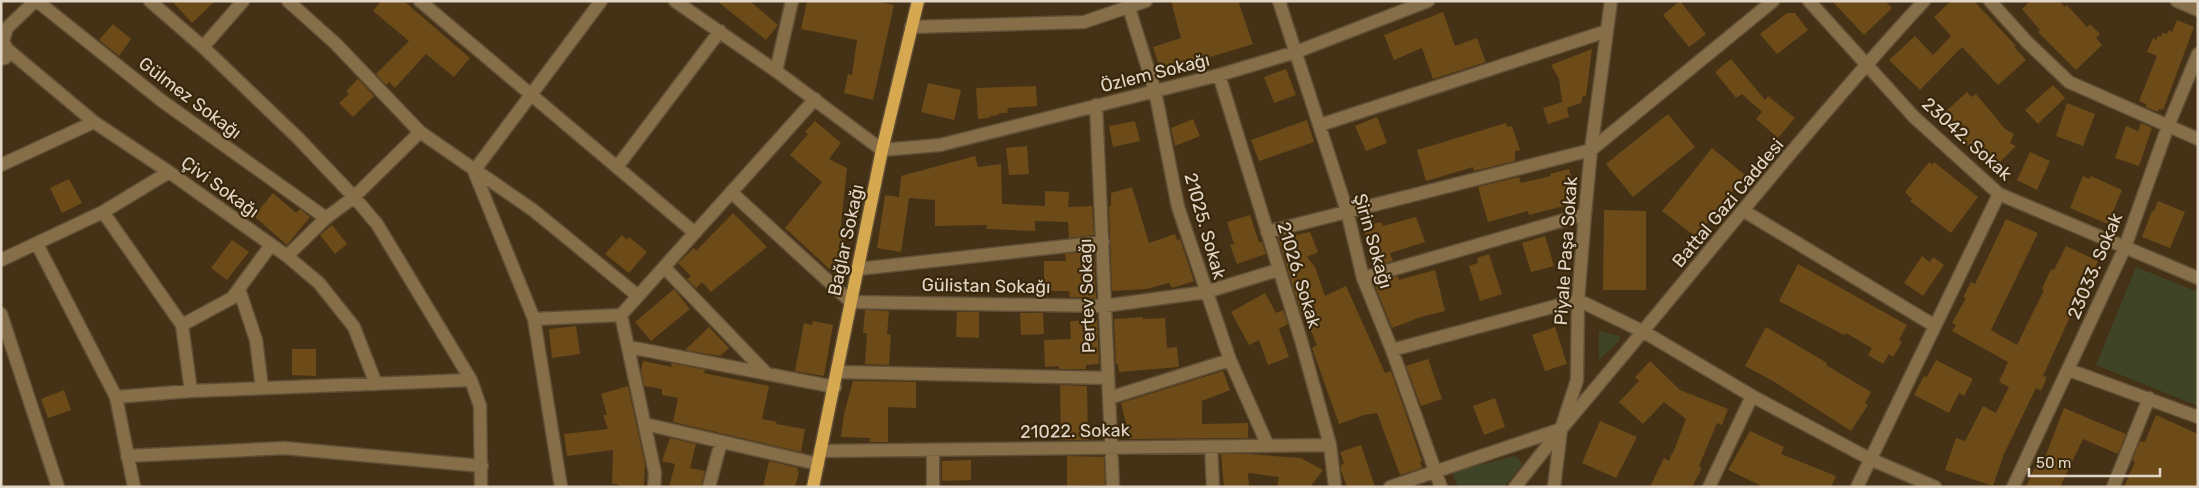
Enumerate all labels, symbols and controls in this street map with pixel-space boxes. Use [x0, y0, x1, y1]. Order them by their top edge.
street label: Özlem Sokağı [1098, 49, 1212, 97]
street label: Gülmez Sokağı [134, 52, 246, 144]
street label: 23042. Sokak [1918, 93, 2017, 186]
street label: Battal Gazi Caddesi [1668, 134, 1788, 272]
street label: Çivi Sokağı [177, 151, 263, 223]
street label: 21025. Sokak [1179, 170, 1231, 282]
street label: Piyale Paşa Sokak [1550, 175, 1582, 326]
street label: Bağlar Sokağı [823, 182, 869, 298]
street label: Şirin Sokağı [1349, 191, 1397, 291]
street label: 23033. Sokak [2063, 209, 2128, 322]
street label: 21026. Sokak [1272, 219, 1326, 331]
street label: Pertev Sokağı [1074, 238, 1100, 354]
street label: Gülistan Sokağı [921, 274, 1051, 298]
street label: 21022. Sokak [1020, 419, 1131, 443]
scale bar [2029, 446, 2160, 478]
text: 50 m [2036, 454, 2071, 472]

